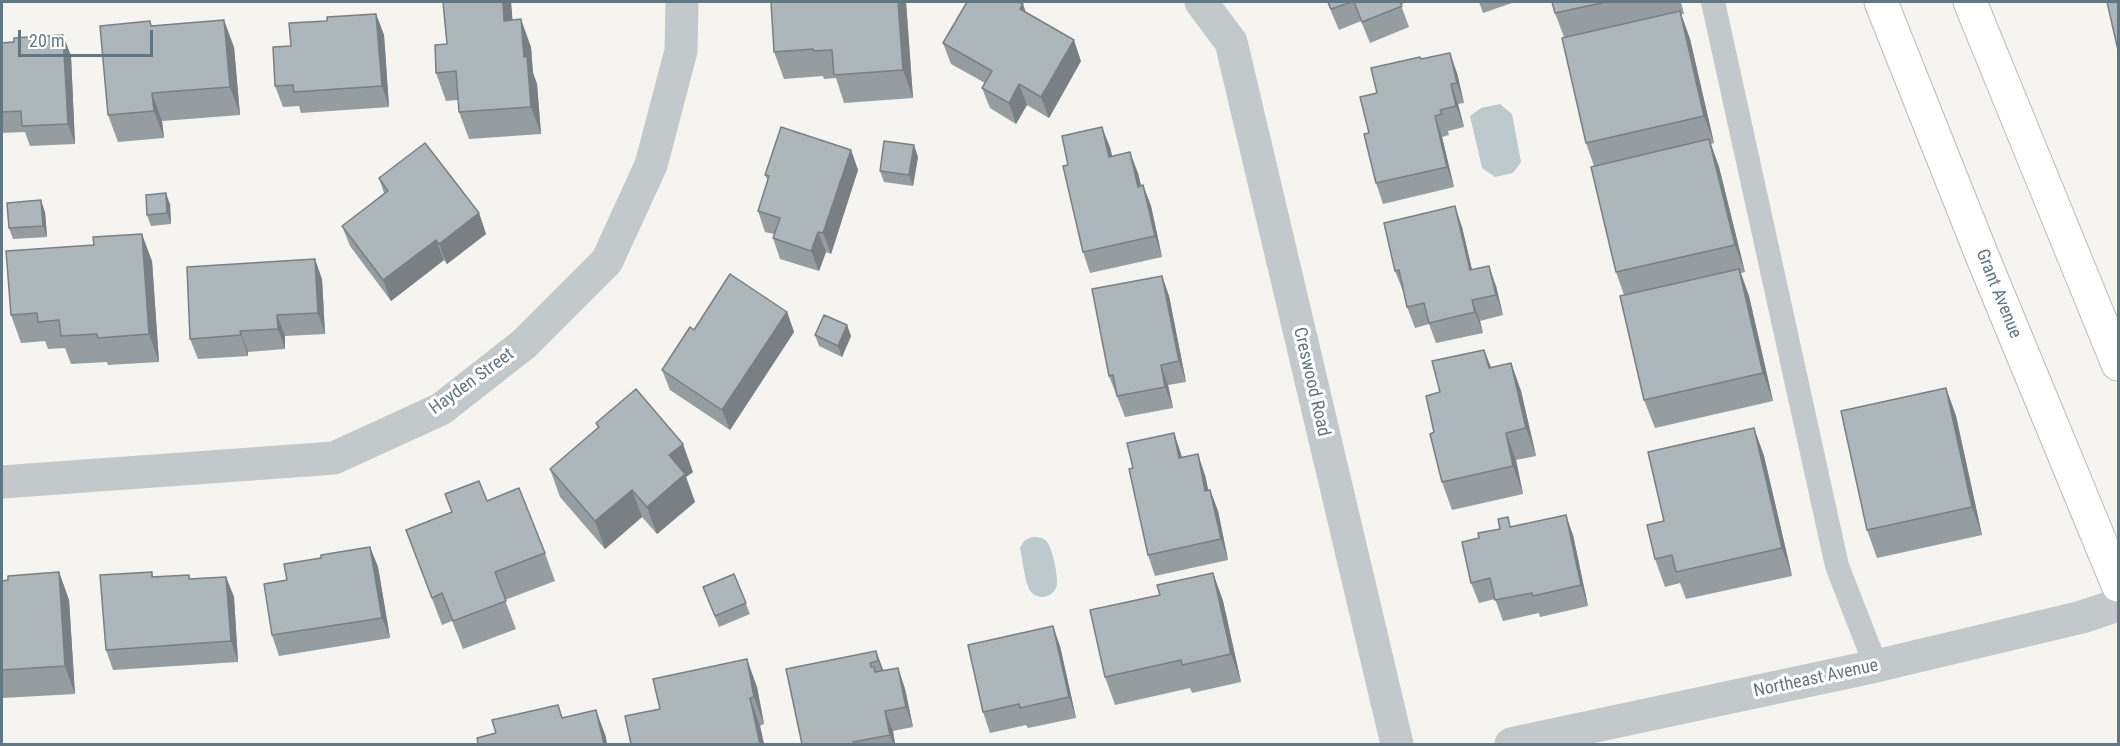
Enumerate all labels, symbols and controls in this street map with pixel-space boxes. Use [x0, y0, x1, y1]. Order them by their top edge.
scale bar [21, 18, 156, 56]
text: 20 m [29, 30, 64, 51]
street label: Grant Avenue [1970, 246, 2026, 342]
street label: Creswood Road [1288, 325, 1334, 439]
street label: Hayden Street [425, 344, 519, 420]
street label: Northeast Avenue [1752, 655, 1880, 703]

